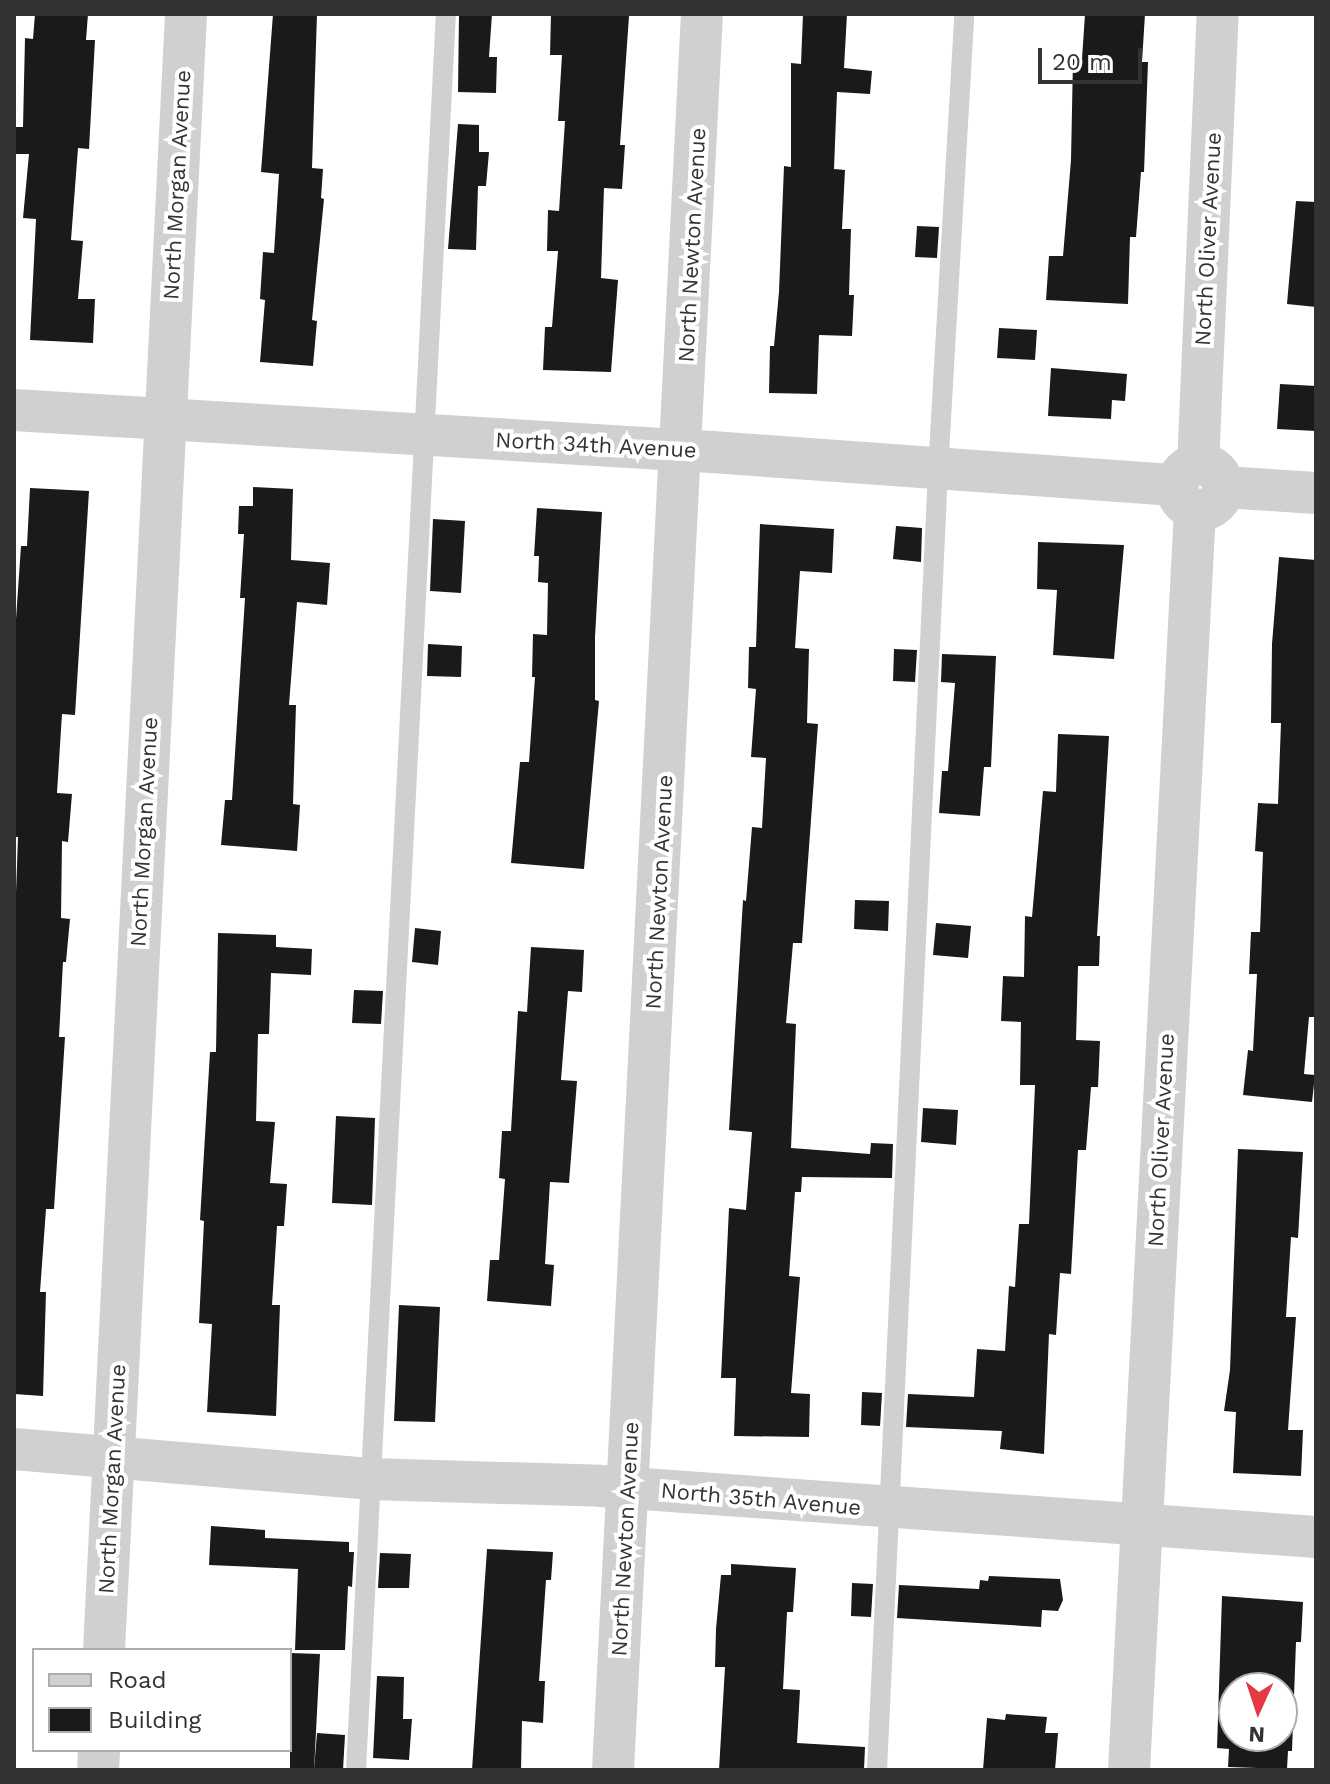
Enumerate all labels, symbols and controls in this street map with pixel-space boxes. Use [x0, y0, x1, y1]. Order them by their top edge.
scale bar [1042, 32, 1146, 82]
text: 20 m [1052, 48, 1112, 76]
street label: North Morgan Avenue [158, 69, 196, 301]
street label: North Newton Avenue [673, 126, 711, 364]
street label: North Oliver Avenue [1189, 131, 1227, 347]
street label: North 34th Avenue [494, 427, 698, 463]
street label: North Morgan Avenue [125, 716, 163, 948]
street label: North Newton Avenue [640, 773, 678, 1011]
street label: North Oliver Avenue [1142, 1032, 1180, 1248]
street label: North Morgan Avenue [93, 1363, 131, 1595]
street label: North Newton Avenue [606, 1420, 644, 1658]
street label: North 35th Avenue [659, 1477, 863, 1521]
legend [32, 1648, 292, 1752]
text: Road [108, 1666, 167, 1694]
north arrow [1218, 1672, 1298, 1752]
text: Building [108, 1706, 201, 1734]
text: N [1248, 1722, 1266, 1747]

